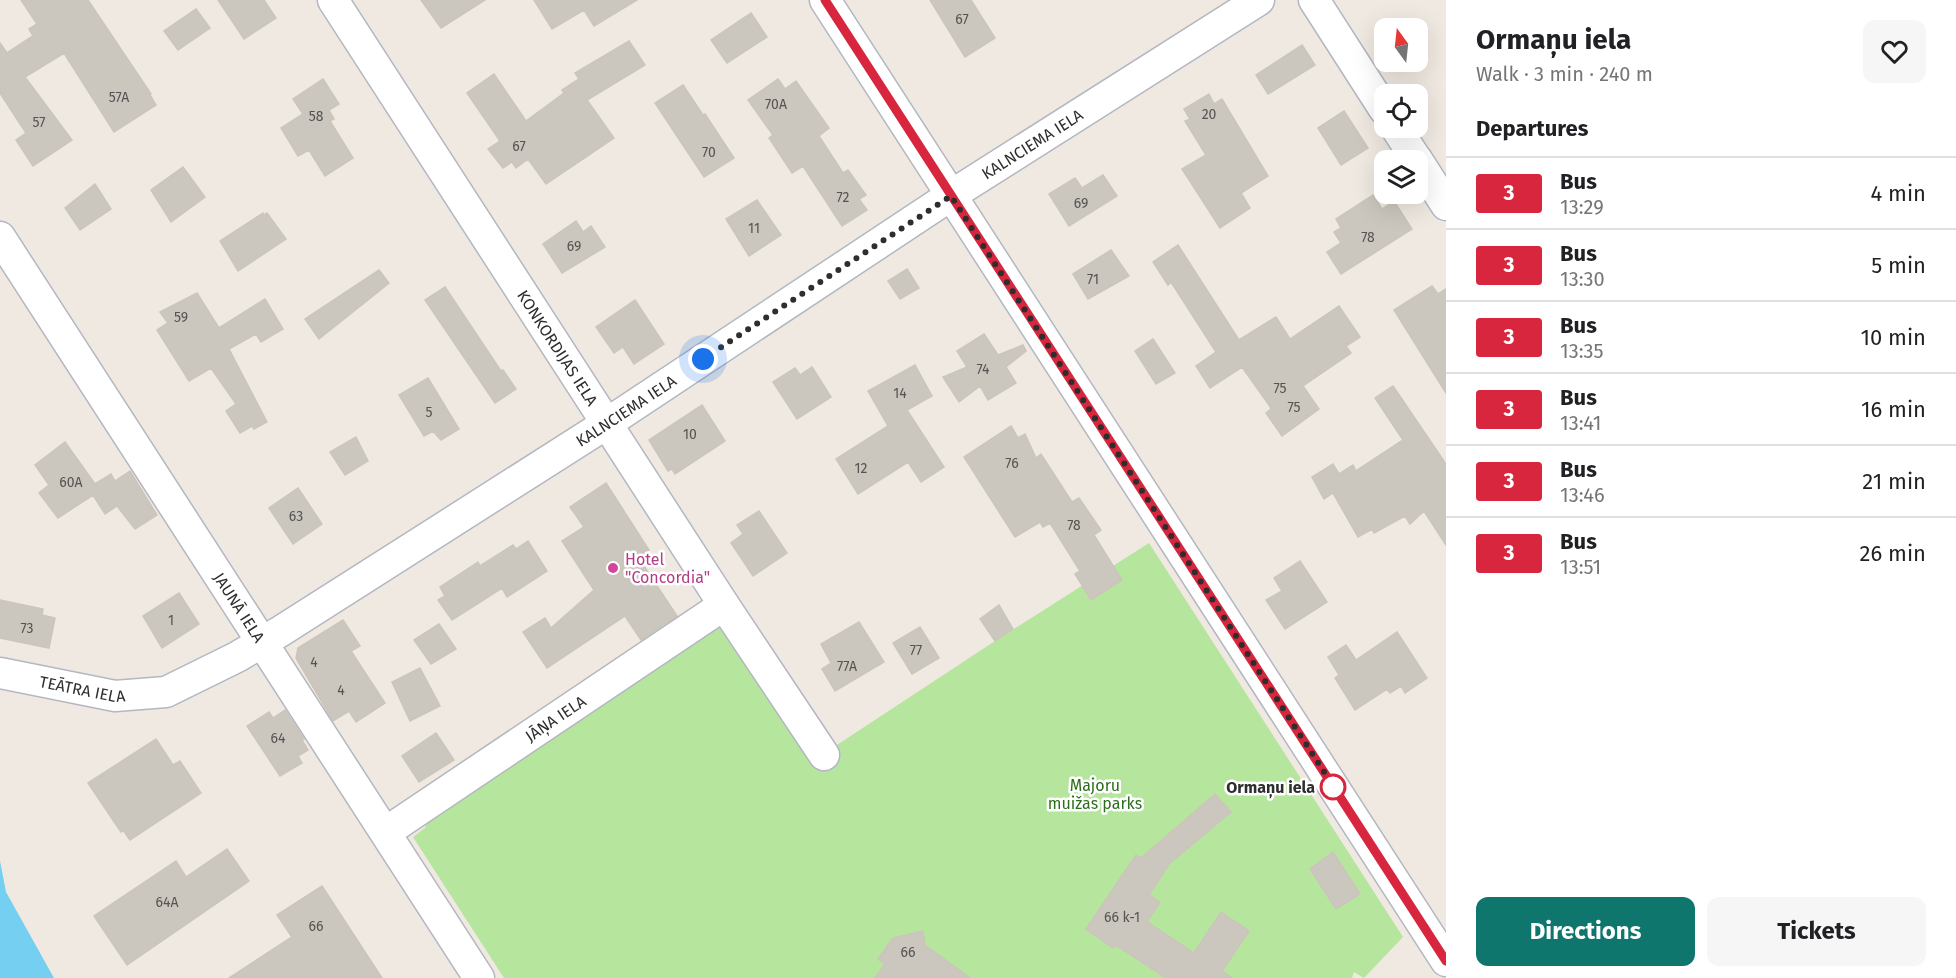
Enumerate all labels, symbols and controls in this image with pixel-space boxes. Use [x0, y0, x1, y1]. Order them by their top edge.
house number: 67 [955, 11, 969, 28]
north arrow [1374, 18, 1428, 72]
map controls [1374, 18, 1428, 204]
button: heart [1863, 20, 1926, 83]
text: Ormaņu iela [1476, 23, 1631, 56]
text: Walk · 3 min · 240 m [1476, 62, 1653, 86]
button: locate [1374, 84, 1428, 138]
house number: 57A [109, 89, 129, 106]
house number: 70A [765, 96, 787, 113]
street label: KALNCIEMA IELA [978, 105, 1087, 183]
house number: 20 [1202, 106, 1217, 123]
house number: 58 [309, 108, 324, 125]
house number: 57 [33, 114, 45, 131]
text: Departures [1476, 115, 1588, 142]
house number: 67 [512, 138, 526, 155]
house number: 70 [702, 144, 716, 161]
button: layers [1374, 150, 1428, 204]
text: Bus [1560, 168, 1597, 195]
text: 3 [1504, 180, 1514, 206]
text: 4 min [1871, 180, 1926, 207]
house number: 72 [837, 189, 850, 206]
house number: 69 [1074, 195, 1088, 212]
text: 13:29 [1560, 195, 1604, 219]
house number: 11 [748, 220, 760, 237]
house number: 78 [1361, 229, 1375, 246]
house number: 69 [567, 238, 581, 255]
text: Bus [1560, 240, 1597, 267]
text: 3 [1504, 252, 1514, 278]
text: 5 min [1871, 252, 1926, 279]
text: 13:30 [1560, 267, 1605, 291]
house number: 71 [1087, 271, 1099, 288]
street label: KONKORDIJAS IELA [513, 287, 602, 410]
house number: 59 [174, 309, 188, 326]
text: Bus [1560, 312, 1597, 339]
text: 3 [1504, 324, 1514, 350]
text: 10 min [1860, 324, 1926, 351]
text: 13:35 [1560, 339, 1604, 363]
your location [688, 344, 718, 374]
house number: 74 [976, 361, 990, 378]
street label: KALNCIEMA IELA [572, 371, 681, 451]
house number: 75 [1273, 380, 1287, 397]
text: Bus [1560, 384, 1597, 411]
house number: 14 [893, 385, 907, 402]
text: 3 [1504, 396, 1514, 422]
text: 16 min [1861, 396, 1926, 423]
house number: 75 [1287, 399, 1301, 416]
house number: 5 [425, 404, 433, 421]
text: 13:41 [1560, 411, 1601, 435]
house number: 10 [683, 426, 697, 443]
house number: 76 [1005, 455, 1019, 472]
text: Bus [1560, 456, 1597, 483]
house number: 12 [855, 460, 868, 477]
text: 3 [1504, 468, 1514, 494]
text: 21 min [1862, 468, 1926, 495]
house number: 60A [59, 474, 83, 491]
text: 13:46 [1560, 483, 1605, 507]
house number: 63 [289, 508, 303, 525]
house number: 78 [1067, 517, 1081, 534]
text: Bus [1560, 528, 1597, 555]
text: 3 [1504, 540, 1514, 566]
text: 26 min [1860, 540, 1926, 567]
place label: Hotel "Concordia" [625, 550, 710, 587]
text: 13:51 [1560, 555, 1601, 579]
marker: Hotel "Concordia" [606, 561, 620, 575]
street label: JAUNĀ IELA [209, 569, 269, 647]
house number: 1 [168, 612, 174, 629]
house number: 73 [20, 620, 34, 637]
house number: 77 [910, 642, 922, 659]
house number: 4 [310, 654, 318, 671]
house number: 77A [837, 658, 857, 675]
street label: TEĀTRA IELA [38, 672, 127, 706]
house number: 4 [337, 682, 345, 699]
street label: JĀŅA IELA [522, 691, 590, 746]
house number: 64 [271, 730, 286, 747]
marker: Ormaņu iela [1320, 774, 1346, 800]
park label: Majoru muižas parks [1048, 776, 1142, 813]
place label: Ormaņu iela [1226, 778, 1315, 799]
house number: 64A [156, 894, 178, 911]
button: Directions [1476, 897, 1695, 966]
button: Tickets [1707, 897, 1926, 966]
house number: 66 k-1 [1104, 909, 1140, 926]
house number: 66 [309, 918, 323, 935]
house number: 66 [901, 944, 915, 961]

